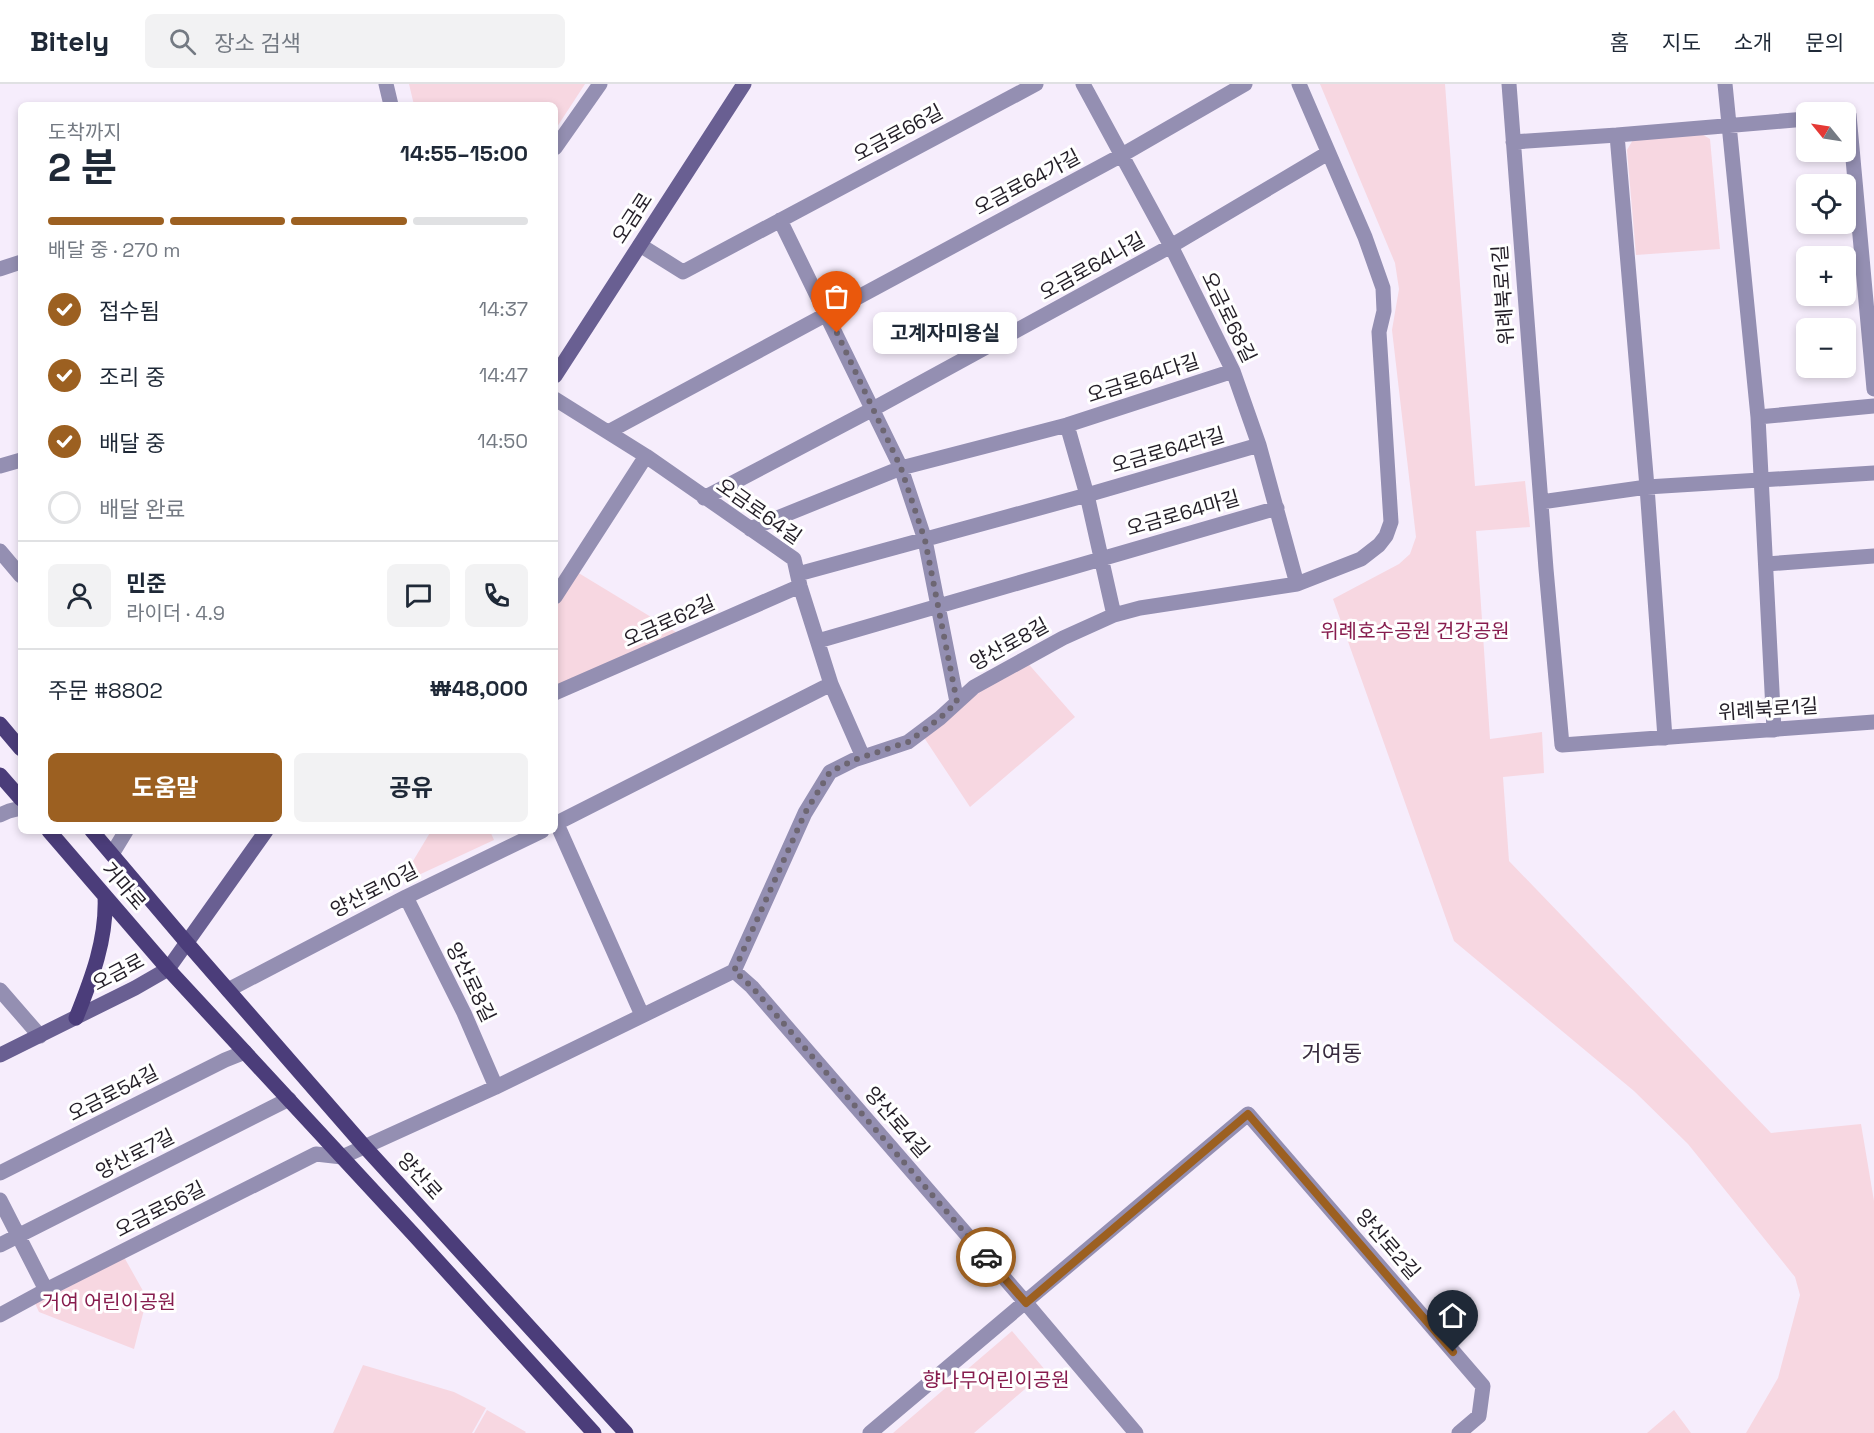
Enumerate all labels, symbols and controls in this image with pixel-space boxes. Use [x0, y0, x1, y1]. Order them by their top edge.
search box [145, 14, 565, 68]
text: Bitely [30, 23, 109, 59]
icon: search [166, 25, 199, 58]
text: 장소 검색 [214, 29, 301, 57]
text: 홈 [1610, 29, 1629, 56]
text: 지도 [1662, 29, 1701, 56]
text: 소개 [1734, 29, 1772, 56]
text: 문의 [1805, 29, 1844, 56]
street label: 오금로66길 [849, 98, 947, 168]
north arrow [1796, 102, 1856, 162]
map controls [1796, 102, 1856, 378]
text: 도착까지 [48, 119, 122, 145]
text: 14:55–15:00 [400, 139, 528, 167]
text: 2 분 [48, 143, 117, 192]
street label: 오금로64가길 [969, 143, 1085, 221]
button: locate [1796, 174, 1856, 234]
street label: 오금로 [606, 188, 658, 248]
street label: 오금로64나길 [1035, 226, 1149, 306]
text: 배달 중 · 270 m [48, 237, 181, 263]
street label: 위례북로1길 [1487, 244, 1519, 346]
button: + [1796, 246, 1856, 306]
street label: 오금로68길 [1196, 267, 1262, 367]
pin [811, 271, 862, 333]
icon: bag [820, 280, 853, 313]
icon: check [48, 293, 81, 326]
text: 14:37 [479, 296, 528, 322]
text: 접수됨 [99, 297, 160, 325]
callout: 고계자미용실 [873, 312, 1017, 354]
button: − [1796, 318, 1856, 378]
text: 고계자미용실 [890, 320, 1000, 346]
street label: 오금로64다길 [1083, 348, 1203, 408]
icon: check [48, 359, 81, 392]
text: 14:47 [479, 362, 528, 388]
text: 조리 중 [99, 363, 165, 391]
street label: 오금로64라길 [1108, 421, 1228, 479]
icon: check [48, 425, 81, 458]
text: 14:50 [477, 428, 528, 454]
text: 배달 중 [99, 429, 165, 457]
street label: 오금로64길 [711, 472, 807, 550]
street label: 오금로64마길 [1123, 484, 1243, 542]
text: 배달 완료 [99, 495, 186, 523]
button: person [48, 564, 111, 627]
button: chat [387, 564, 450, 627]
button: phone [465, 564, 528, 627]
text: 민준 [126, 569, 166, 597]
street label: 오금로62길 [619, 589, 719, 653]
text: 라이더 · 4.9 [126, 600, 225, 626]
street label: 양산로8길 [965, 612, 1053, 676]
park label: 위례호수공원 건강공원 [1320, 618, 1510, 644]
text: ₩48,000 [429, 674, 528, 702]
text: 주문 #8802 [48, 676, 163, 704]
street label: 위례북로1길 [1717, 693, 1819, 725]
button: 도움말 [48, 753, 282, 822]
button: 공유 [294, 753, 528, 822]
street label: 거마로 [96, 857, 152, 915]
street label: 양산로10길 [326, 857, 422, 923]
street label: 양산로8길 [440, 938, 502, 1026]
street label: 오금로 [88, 948, 148, 996]
district label: 거여동 [1302, 1039, 1362, 1067]
street label: 오금로54길 [63, 1059, 163, 1127]
street label: 양산로4길 [859, 1081, 935, 1163]
street label: 양산로7길 [91, 1123, 179, 1185]
street label: 양산로 [392, 1147, 448, 1205]
street label: 오금로56길 [111, 1175, 209, 1243]
street label: 양산로2길 [1350, 1203, 1426, 1285]
courier [956, 1227, 1016, 1287]
icon: car [970, 1241, 1003, 1274]
park label: 거여 어린이공원 [42, 1289, 176, 1315]
pin [1427, 1290, 1478, 1352]
icon: home [1436, 1299, 1469, 1332]
park label: 향나무어린이공원 [922, 1367, 1070, 1393]

